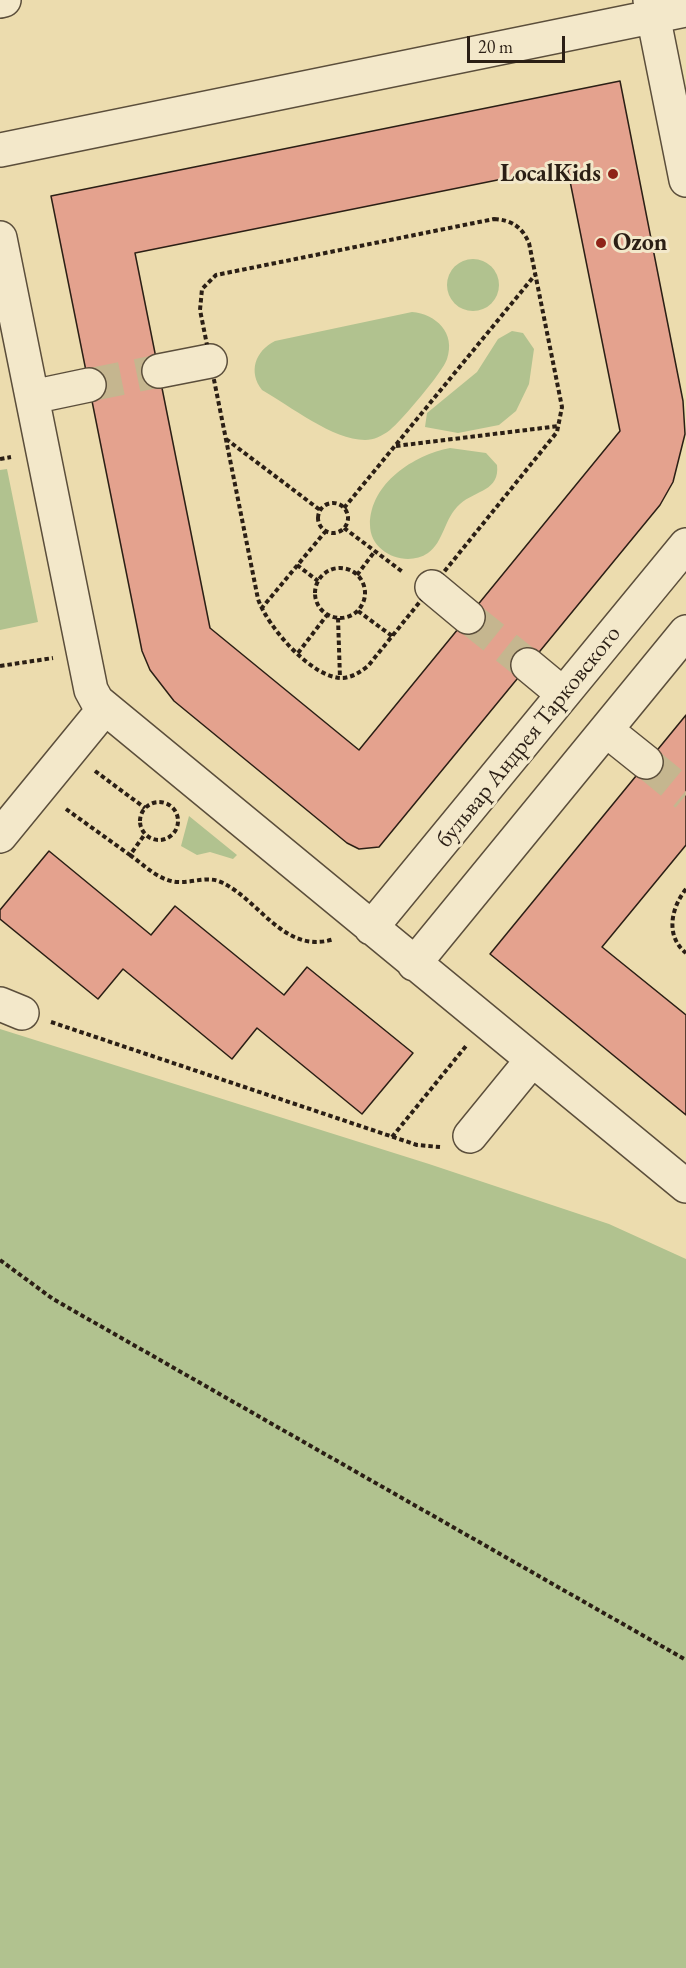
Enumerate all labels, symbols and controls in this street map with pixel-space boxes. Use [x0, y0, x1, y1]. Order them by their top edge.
scale bar [470, 24, 568, 62]
text: 20 m [478, 35, 513, 58]
place label: LocalKids [500, 160, 601, 188]
marker: LocalKids [606, 167, 620, 181]
place label: Ozon [613, 229, 667, 257]
marker: Ozon [594, 236, 608, 250]
street label: бульвар Андрея Тарковского [431, 620, 627, 854]

